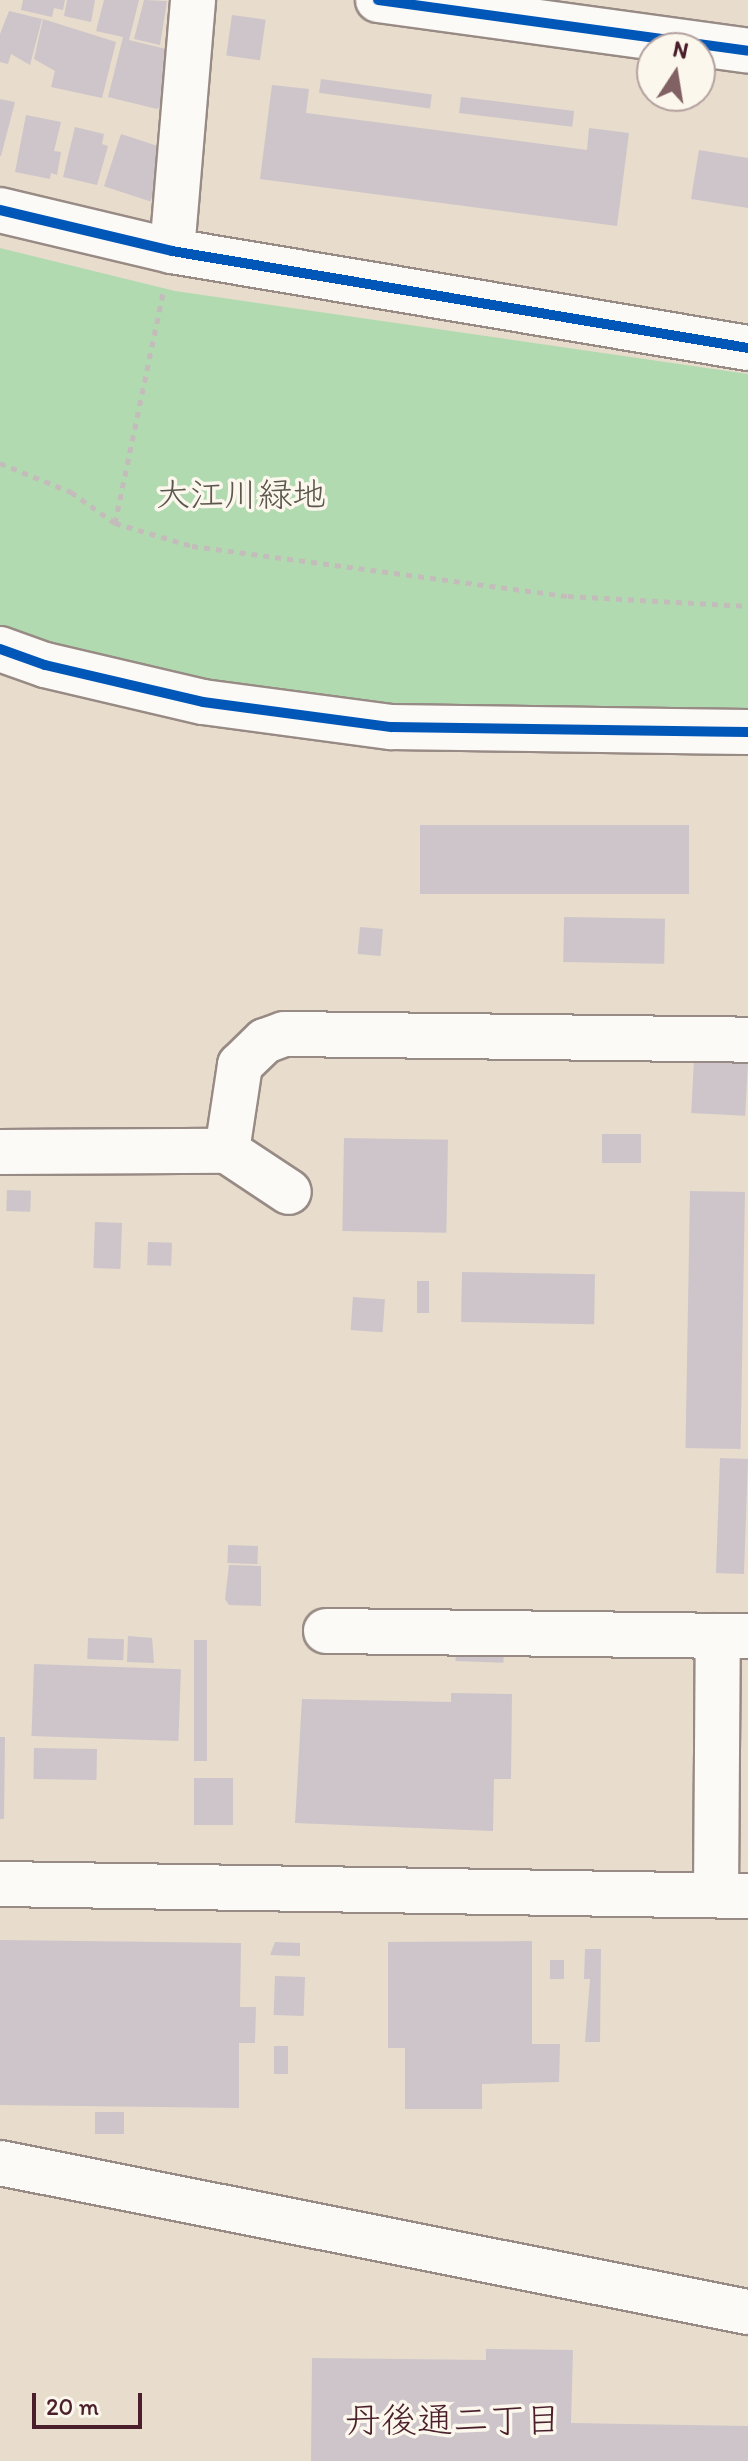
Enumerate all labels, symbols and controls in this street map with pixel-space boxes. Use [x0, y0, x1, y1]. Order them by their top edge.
north arrow [636, 32, 716, 112]
text: N [671, 35, 691, 65]
park label: 大江川緑地 [156, 475, 326, 515]
scale bar [36, 2377, 146, 2427]
text: 20 m [46, 2392, 99, 2421]
district label: 丹後通二丁目 [345, 2398, 561, 2442]

